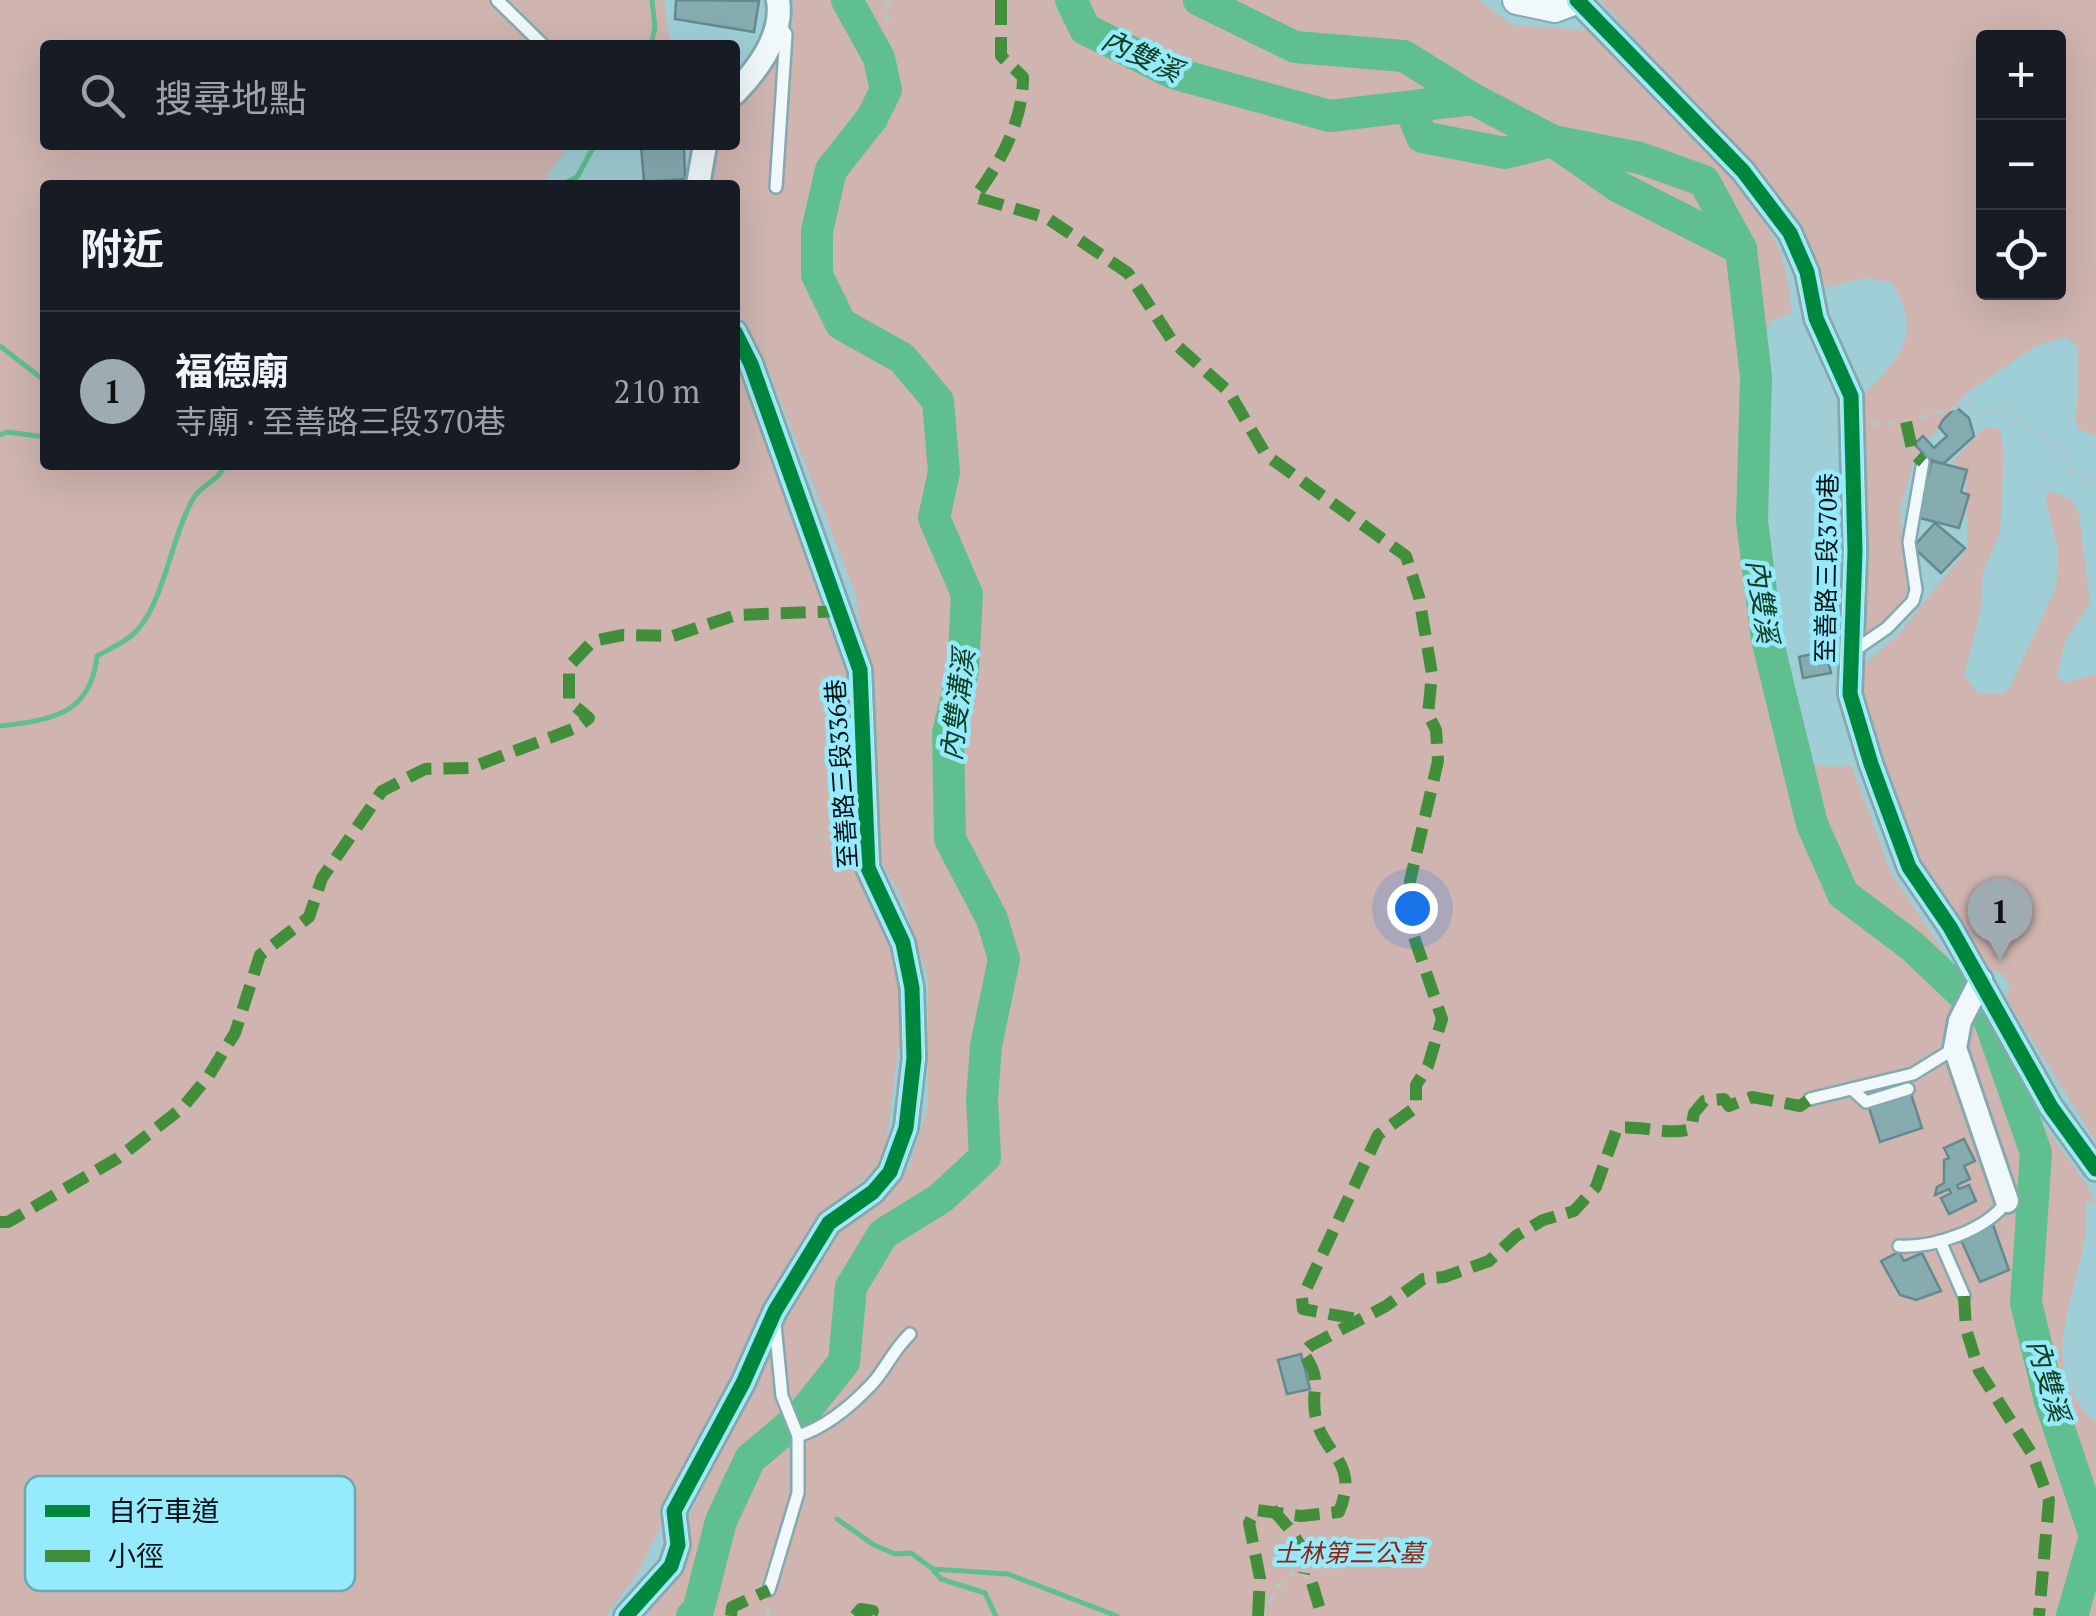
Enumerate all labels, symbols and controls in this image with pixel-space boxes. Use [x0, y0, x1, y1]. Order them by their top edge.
water label: 內雙溪 [1096, 20, 1192, 91]
map controls [1976, 30, 2066, 300]
button: + [1976, 30, 2066, 120]
search box [40, 40, 740, 150]
icon: search [75, 68, 130, 123]
text: 搜尋地點 [155, 73, 307, 123]
button: − [1976, 120, 2066, 210]
button: locate [1976, 210, 2066, 300]
text: 附近 [80, 220, 164, 276]
text: 福德廟 [175, 346, 289, 396]
text: 1 [103, 370, 122, 412]
text: 210 m [613, 370, 700, 412]
text: 寺廟 · 至善路三段370巷 [175, 400, 505, 442]
street label: 至善路三段370巷 [1808, 473, 1844, 663]
water label: 內雙溪 [1739, 557, 1788, 649]
water label: 內雙溝溪 [932, 643, 983, 763]
street label: 至善路三段336巷 [818, 678, 864, 870]
pin: 1 [1968, 878, 2032, 960]
your location [1387, 883, 1438, 934]
water label: 內雙溪 [2020, 1335, 2079, 1429]
legend [25, 1476, 355, 1591]
text: 自行車道 [108, 1492, 220, 1529]
park label: 士林第三公墓 [1274, 1536, 1428, 1569]
text: 小徑 [108, 1537, 164, 1574]

